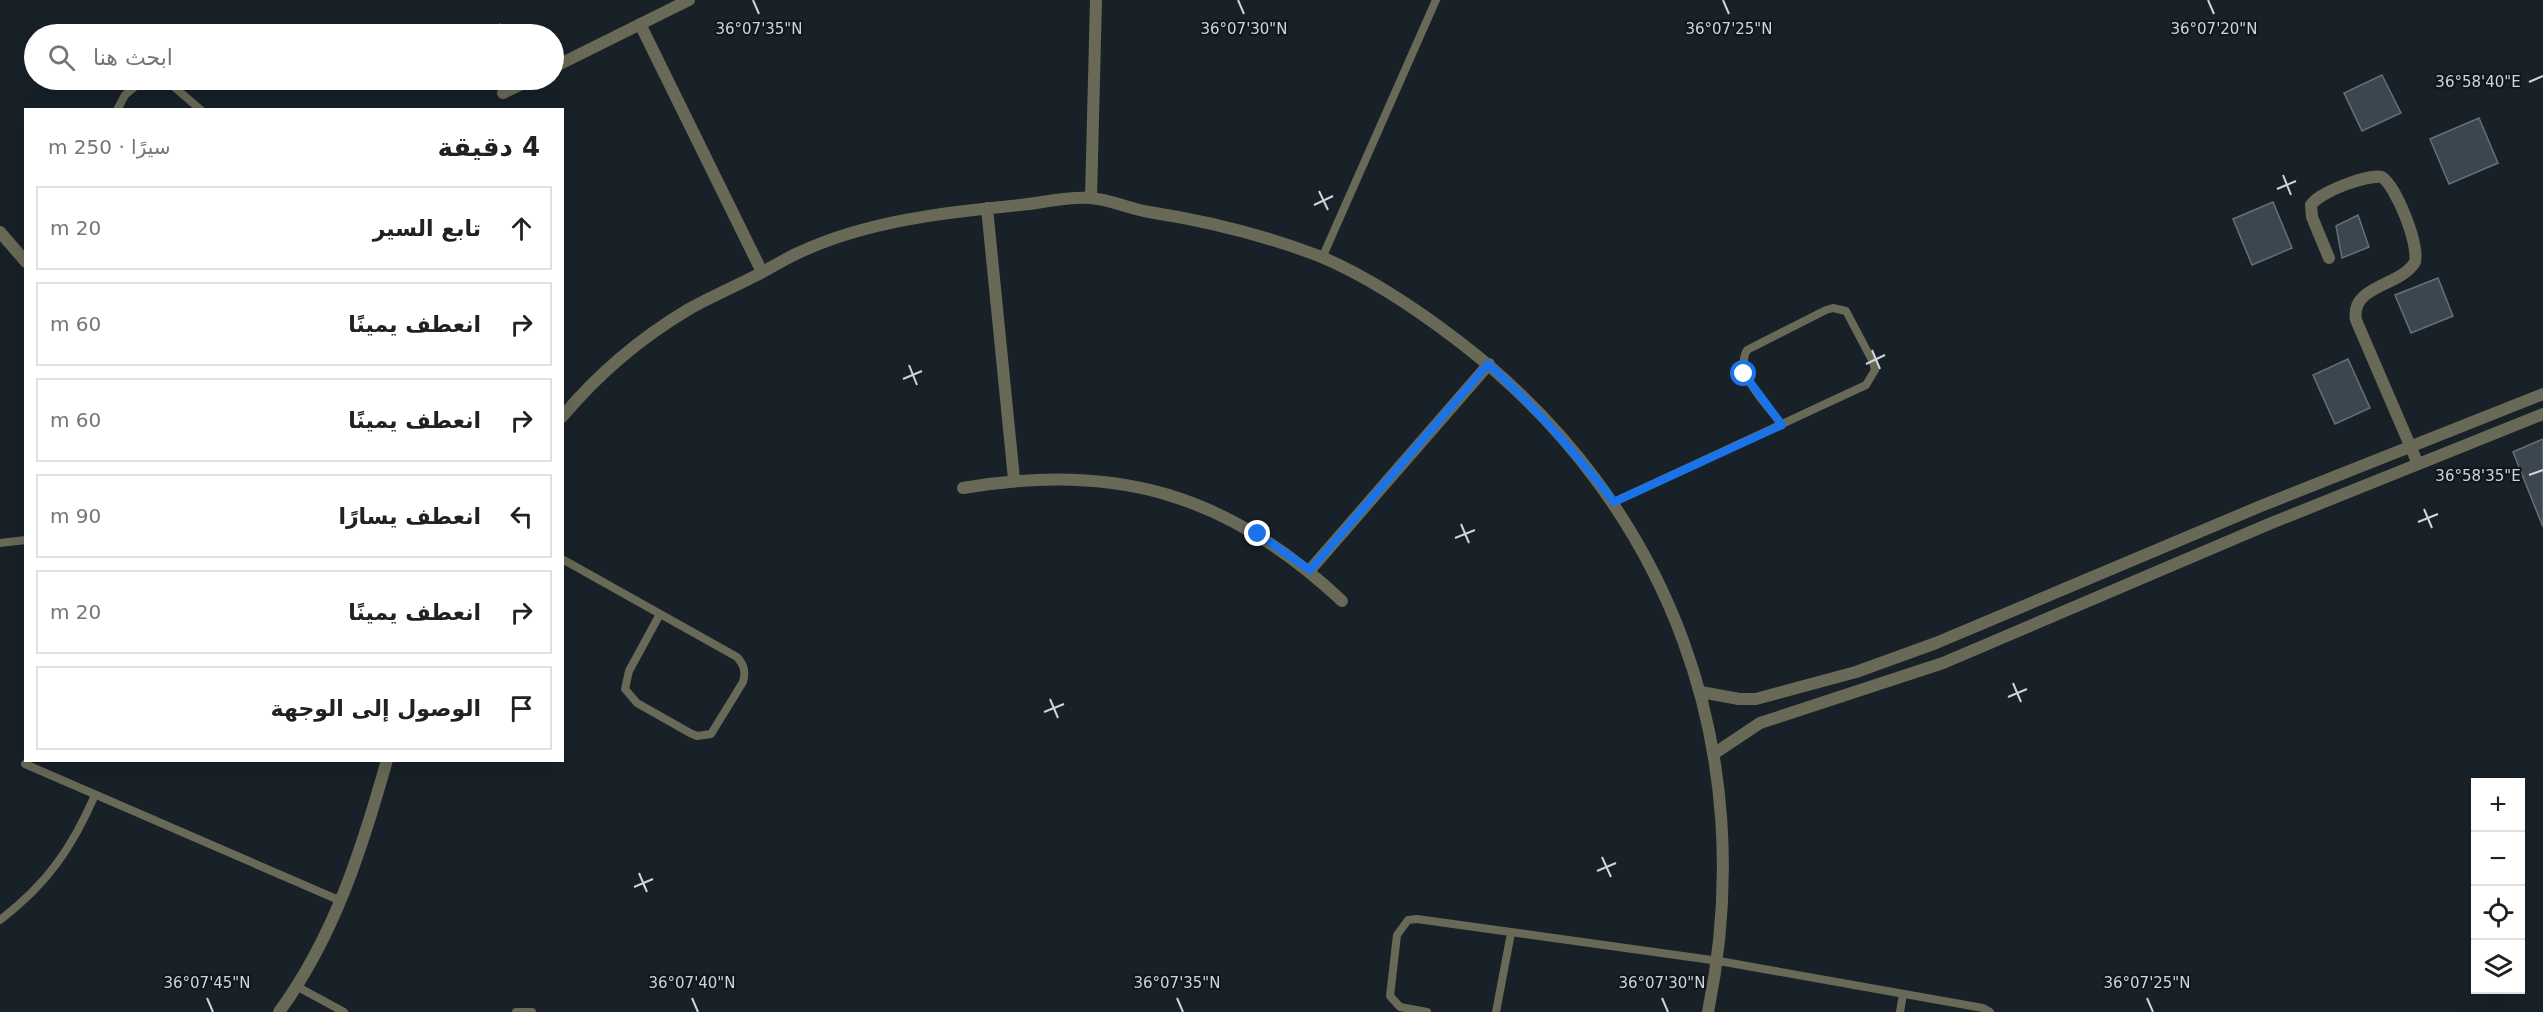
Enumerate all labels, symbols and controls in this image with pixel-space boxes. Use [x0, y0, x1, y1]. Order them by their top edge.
text: 36°07'35"N [715, 20, 803, 38]
text: 36°07'30"N [1200, 20, 1288, 38]
text: 36°07'25"N [1685, 20, 1773, 38]
text: 36°07'20"N [2170, 20, 2258, 38]
search box [24, 24, 564, 90]
icon: search [45, 41, 78, 74]
text: ابحث هنا [93, 45, 173, 70]
text: 36°58'40"E [2435, 73, 2521, 91]
text: 4 دقيقة [437, 132, 540, 162]
text: سيرًا · 250 m [48, 135, 171, 159]
icon: ahead [505, 212, 538, 245]
text: 20 m [50, 216, 101, 240]
text: تابع السير [373, 216, 481, 241]
icon: right [505, 308, 538, 341]
text: 60 m [50, 312, 101, 336]
text: انعطف يمينًا [348, 312, 481, 337]
route start [1730, 360, 1756, 386]
icon: right [505, 404, 538, 437]
text: 60 m [50, 408, 101, 432]
text: انعطف يمينًا [348, 408, 481, 433]
text: 36°58'35"E [2435, 467, 2521, 485]
icon: left [505, 500, 538, 533]
text: 90 m [50, 504, 101, 528]
text: انعطف يسارًا [338, 504, 481, 529]
route end [1244, 520, 1270, 546]
icon: right [505, 596, 538, 629]
text: 20 m [50, 600, 101, 624]
text: انعطف يمينًا [348, 600, 481, 625]
icon: arrive [505, 692, 538, 725]
text: الوصول إلى الوجهة [271, 696, 481, 721]
map controls [2471, 778, 2525, 994]
button: + [2471, 778, 2525, 832]
button: − [2471, 832, 2525, 886]
button: locate [2471, 886, 2525, 940]
button: layers [2471, 940, 2525, 994]
text: 36°07'45"N [163, 974, 251, 992]
text: 36°07'40"N [648, 974, 736, 992]
text: 36°07'35"N [1133, 974, 1221, 992]
text: 36°07'30"N [1618, 974, 1706, 992]
text: 36°07'25"N [2103, 974, 2191, 992]

